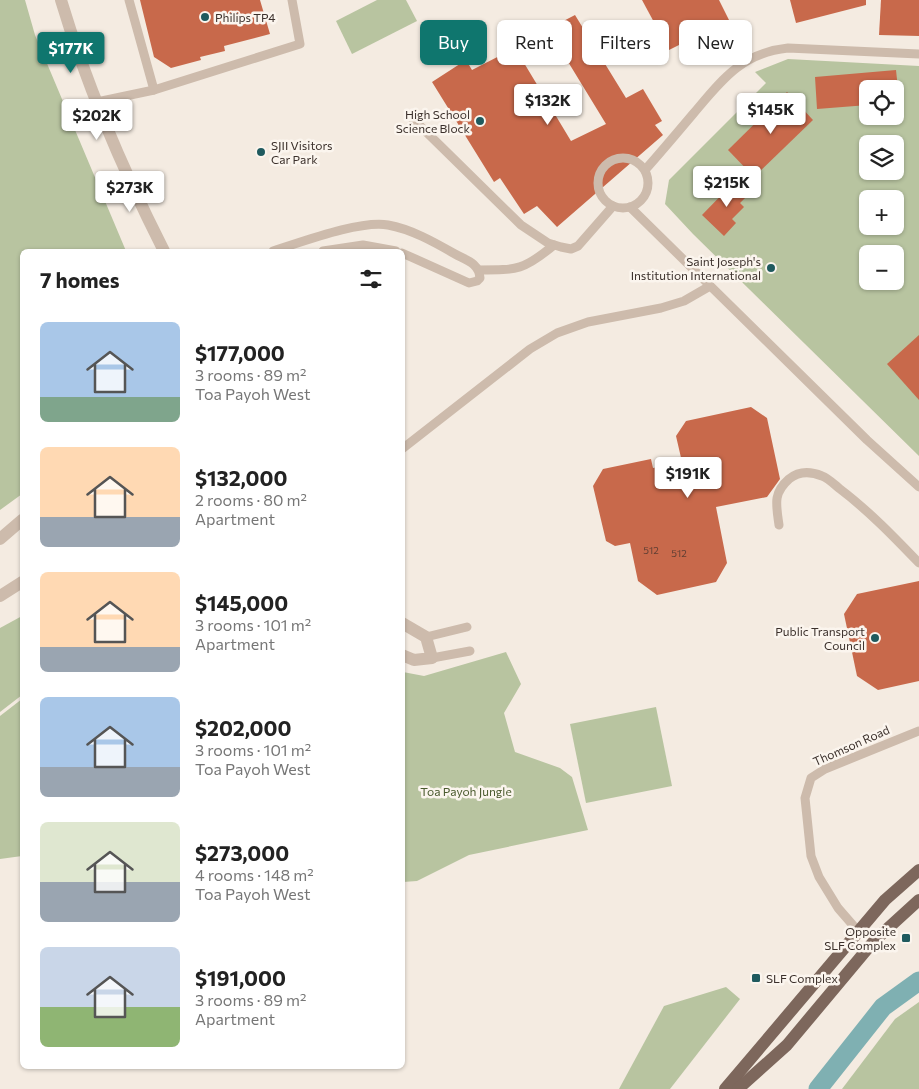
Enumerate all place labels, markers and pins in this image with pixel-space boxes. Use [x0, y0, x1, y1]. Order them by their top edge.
place label: Philips TP4 [215, 10, 276, 24]
marker: Philips TP4 [199, 11, 211, 23]
pin: $177K [36, 32, 106, 74]
pin: $132K [513, 84, 583, 126]
pin: $145K [736, 92, 806, 135]
pin: $202K [62, 98, 132, 141]
place label: High School Science Block [396, 107, 470, 135]
marker: High School Science Block [474, 115, 486, 127]
place label: SJII Visitors Car Park [271, 138, 332, 166]
marker: SJII Visitors Car Park [255, 146, 267, 158]
pin: $215K [692, 166, 762, 208]
pin: $273K [95, 170, 165, 213]
place label: Saint Joseph's Institution International [631, 254, 761, 282]
marker: Saint Joseph's Institution International [765, 262, 777, 274]
pin: $191K [653, 456, 723, 499]
place label: Public Transport Council [775, 624, 865, 652]
marker: Public Transport Council [869, 632, 881, 644]
place label: Opposite SLF Complex [824, 924, 897, 952]
marker: Opposite SLF Complex [900, 932, 912, 944]
place label: SLF Complex [766, 971, 838, 985]
marker: SLF Complex [750, 972, 762, 984]

